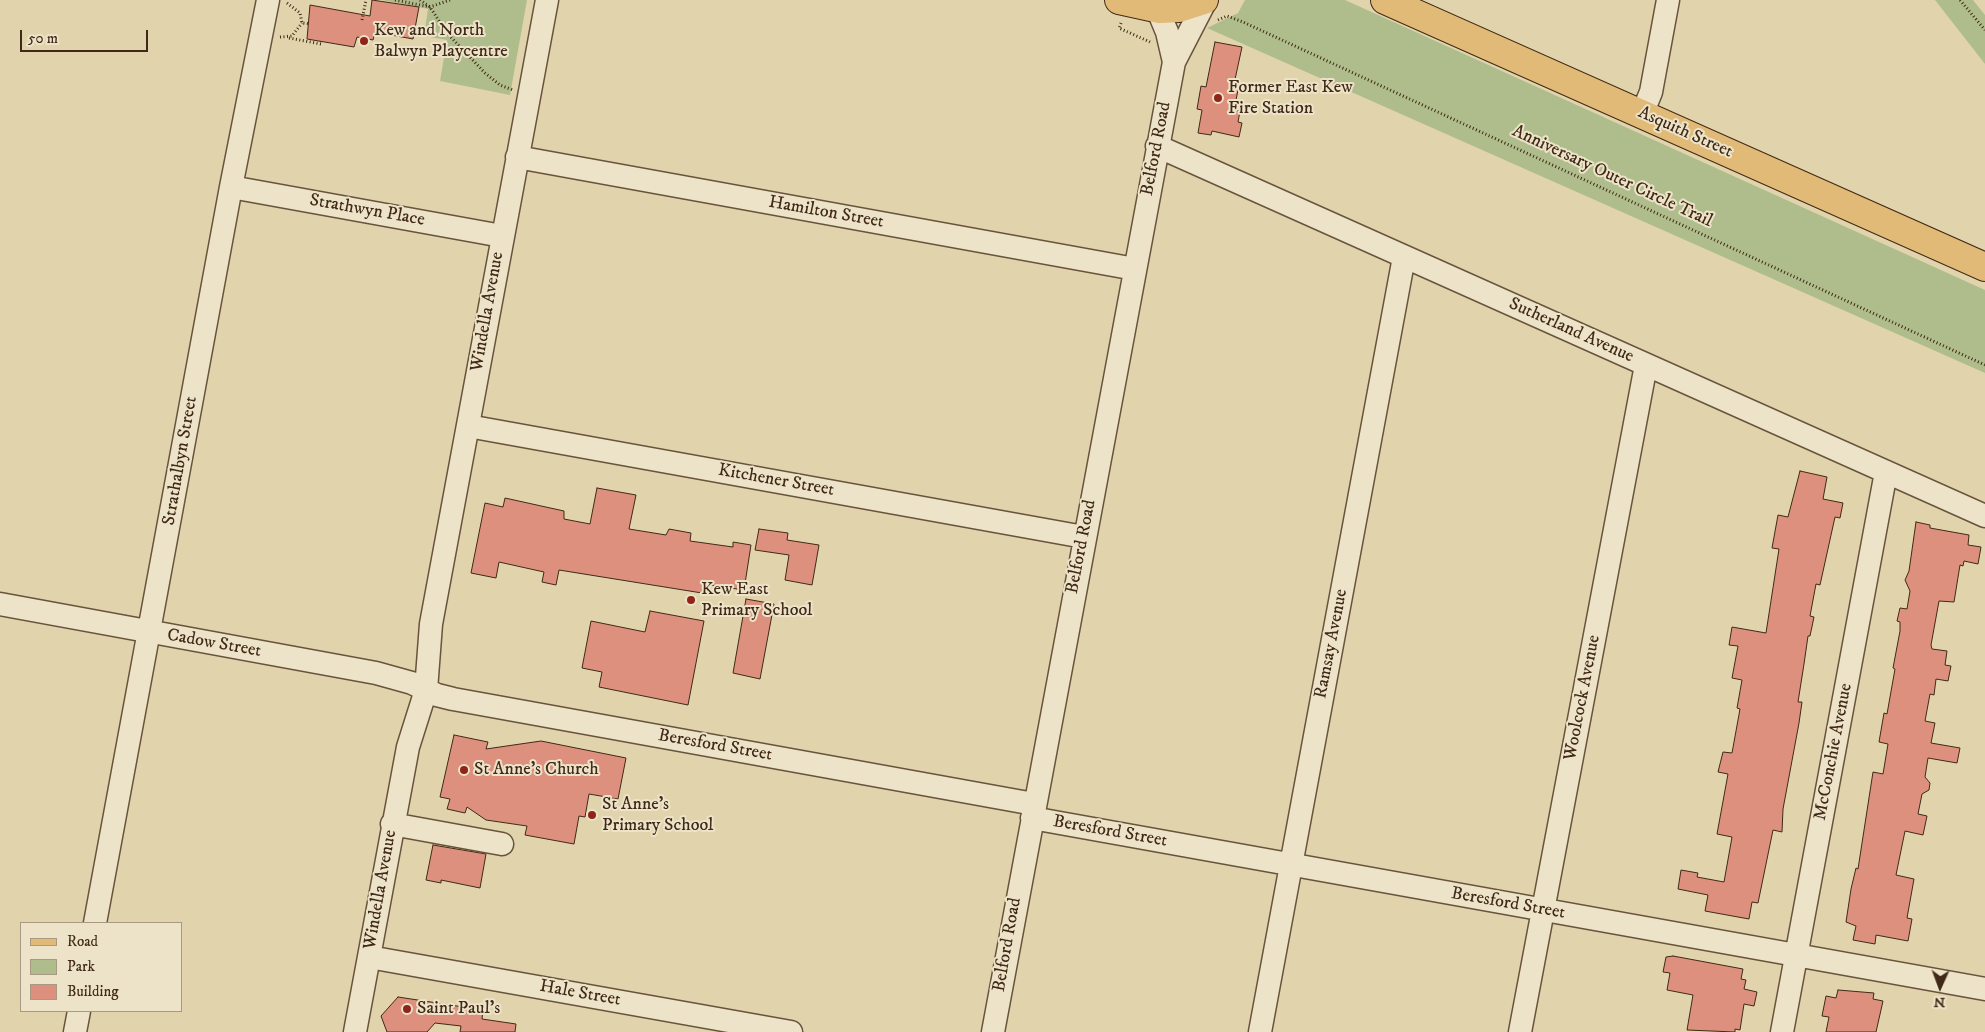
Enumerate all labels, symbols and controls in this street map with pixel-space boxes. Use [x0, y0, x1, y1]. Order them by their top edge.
scale bar [22, 20, 150, 52]
place label: Kew and North Balwyn Playcentre [374, 20, 508, 62]
text: 50 m [28, 29, 58, 48]
marker: Kew and North Balwyn Playcentre [358, 35, 370, 47]
place label: Former East Kew Fire Station [1228, 77, 1353, 120]
marker: Former East Kew Fire Station [1212, 92, 1224, 104]
street label: Belford Road [1137, 100, 1177, 198]
street label: Asquith Street [1634, 103, 1736, 163]
street label: Anniversary Outer Circle Trail [1508, 121, 1716, 233]
street label: Strathwyn Place [308, 190, 426, 232]
street label: Hamilton Street [767, 192, 885, 234]
street label: Windella Avenue [467, 250, 509, 374]
street label: Sutherland Avenue [1505, 294, 1637, 368]
street label: Strathalbyn Street [159, 395, 203, 527]
street label: Kitchener Street [716, 460, 836, 502]
street label: Belford Road [1062, 498, 1102, 596]
place label: Kew East Primary School [701, 579, 812, 622]
street label: Ramsay Avenue [1311, 587, 1353, 701]
marker: Kew East Primary School [685, 594, 697, 606]
street label: Cadow Street [165, 625, 263, 663]
street label: Woolcock Avenue [1560, 633, 1606, 763]
street label: McConchie Avenue [1810, 682, 1858, 822]
street label: Beresford Street [656, 725, 774, 767]
place label: St Anne's Church [474, 759, 599, 781]
marker: St Anne's Church [458, 764, 470, 776]
place label: St Anne's Primary School [602, 794, 713, 836]
marker: St Anne's Primary School [586, 809, 598, 821]
street label: Beresford Street [1051, 811, 1169, 853]
street label: Windella Avenue [360, 828, 402, 952]
street label: Beresford Street [1449, 883, 1567, 925]
street label: Belford Road [989, 896, 1027, 994]
legend [20, 922, 182, 1012]
text: Road [67, 932, 98, 951]
text: Park [67, 957, 95, 976]
north arrow [1915, 962, 1965, 1012]
street label: Hale Street [538, 976, 622, 1012]
text: Building [67, 982, 119, 1001]
text: N [1933, 993, 1946, 1011]
place label: Saint Paul's [417, 998, 500, 1020]
marker: Saint Paul's [401, 1003, 413, 1015]

